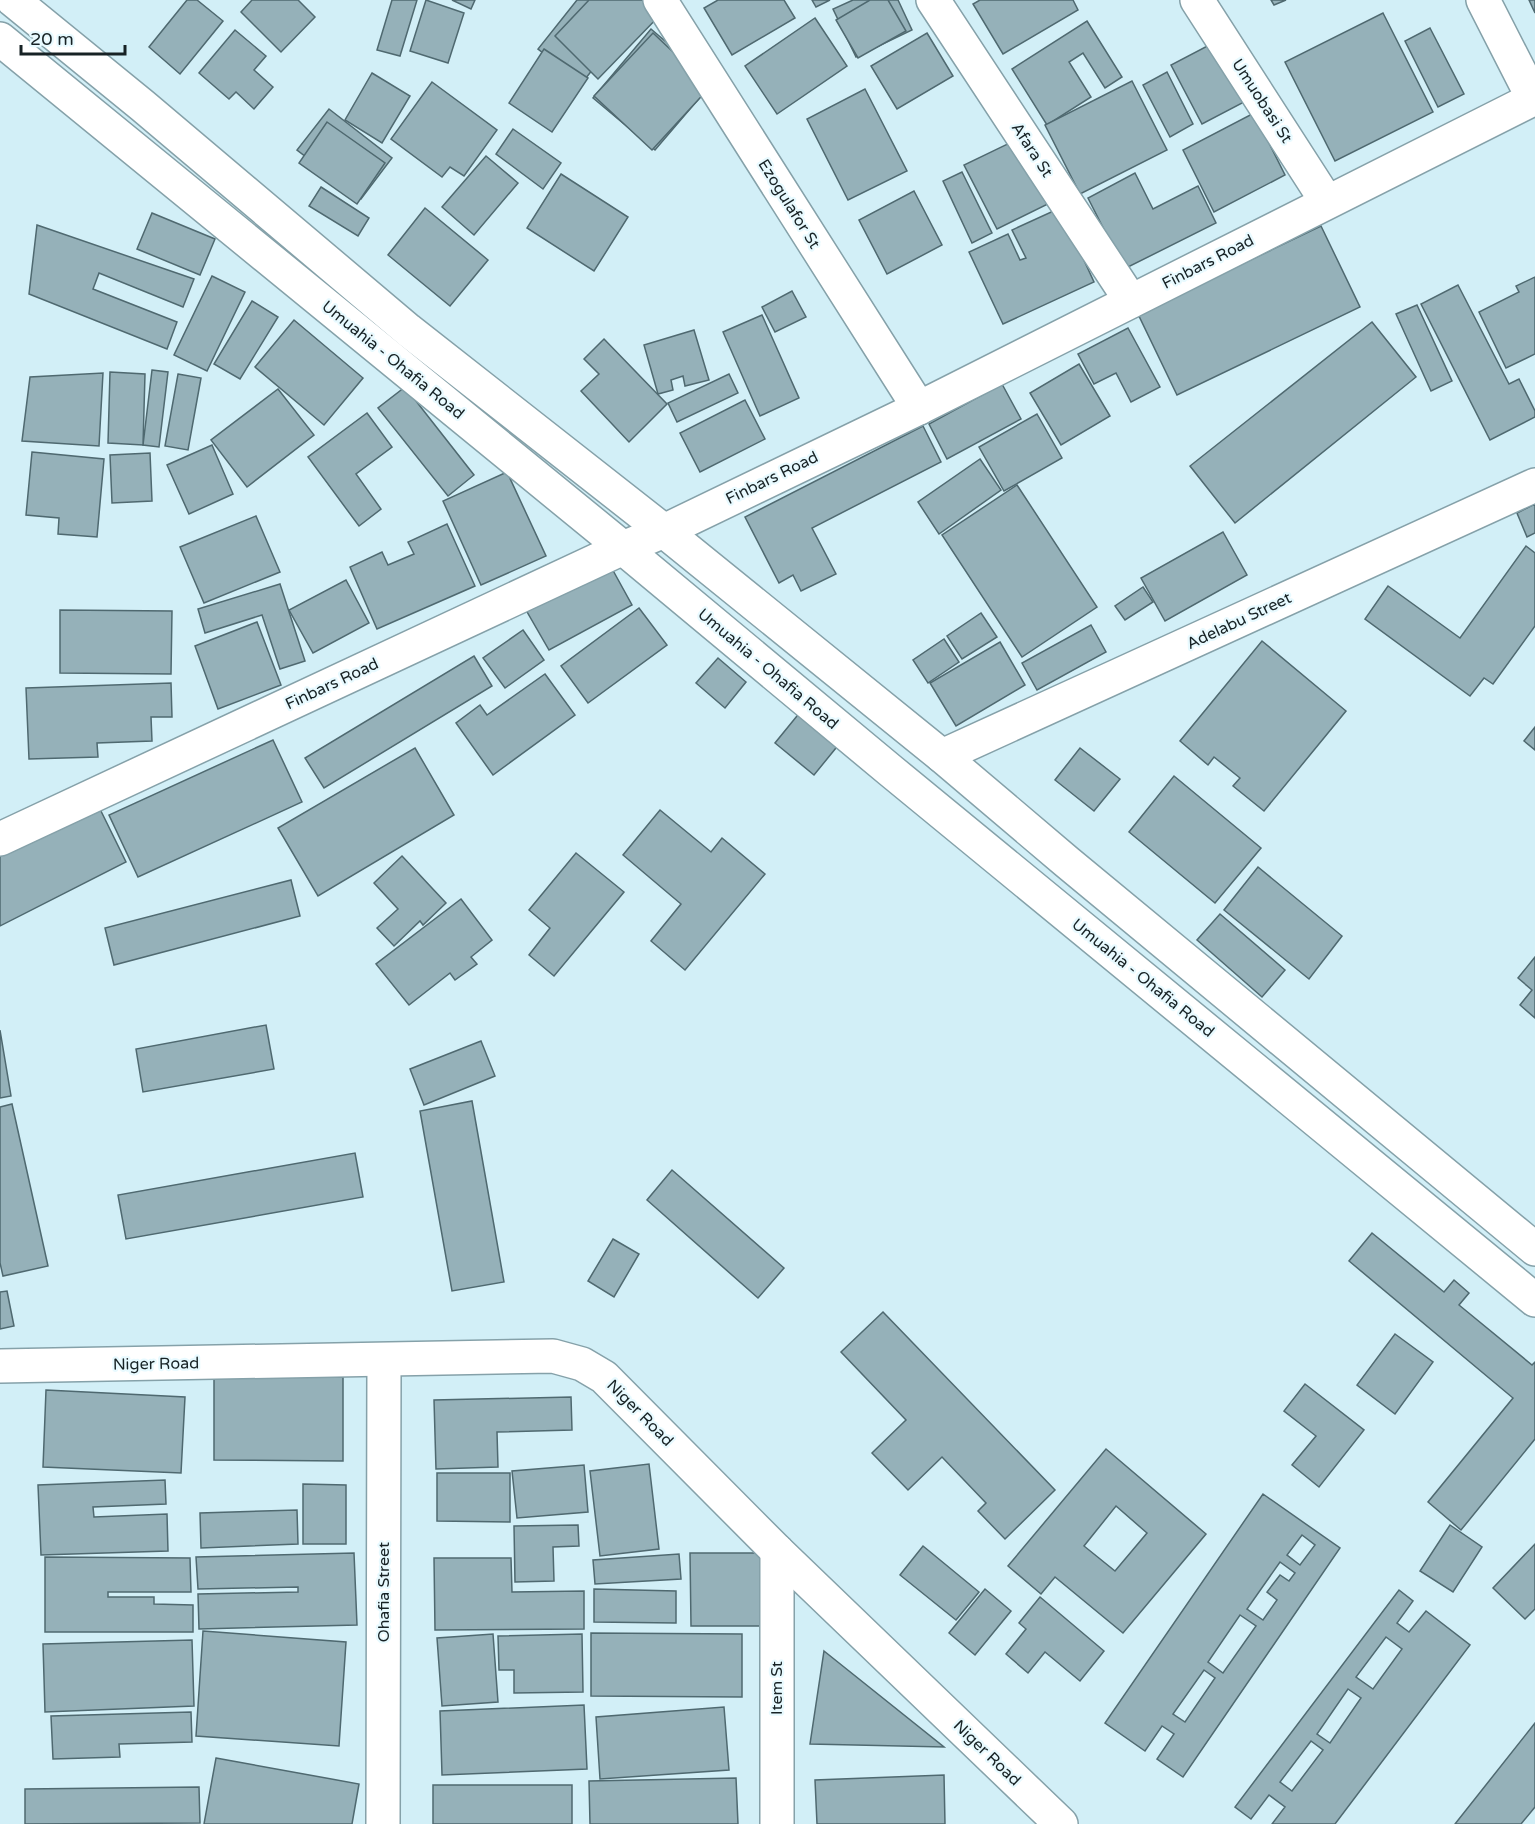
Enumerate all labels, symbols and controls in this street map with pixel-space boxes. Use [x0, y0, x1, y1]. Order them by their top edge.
scale bar [21, 18, 124, 56]
text: 20 m [30, 28, 74, 50]
street label: Umuobasi St [1227, 55, 1297, 147]
street label: Afara St [1007, 119, 1057, 181]
street label: Ezogulafor St [754, 156, 824, 252]
street label: Finbars Road [1159, 230, 1257, 294]
street label: Umuahia - Ohafia Road [318, 296, 468, 424]
street label: Finbars Road [722, 447, 822, 509]
street label: Adelabu Street [1183, 588, 1295, 654]
street label: Umuahia - Ohafia Road [694, 604, 842, 734]
street label: Finbars Road [282, 654, 382, 714]
street label: Umuahia - Ohafia Road [1068, 914, 1218, 1042]
street label: Niger Road [113, 1353, 199, 1375]
street label: Niger Road [602, 1375, 678, 1451]
street label: Ohafia Street [374, 1542, 394, 1642]
street label: Item St [767, 1661, 787, 1715]
street label: Niger Road [949, 1716, 1025, 1790]

